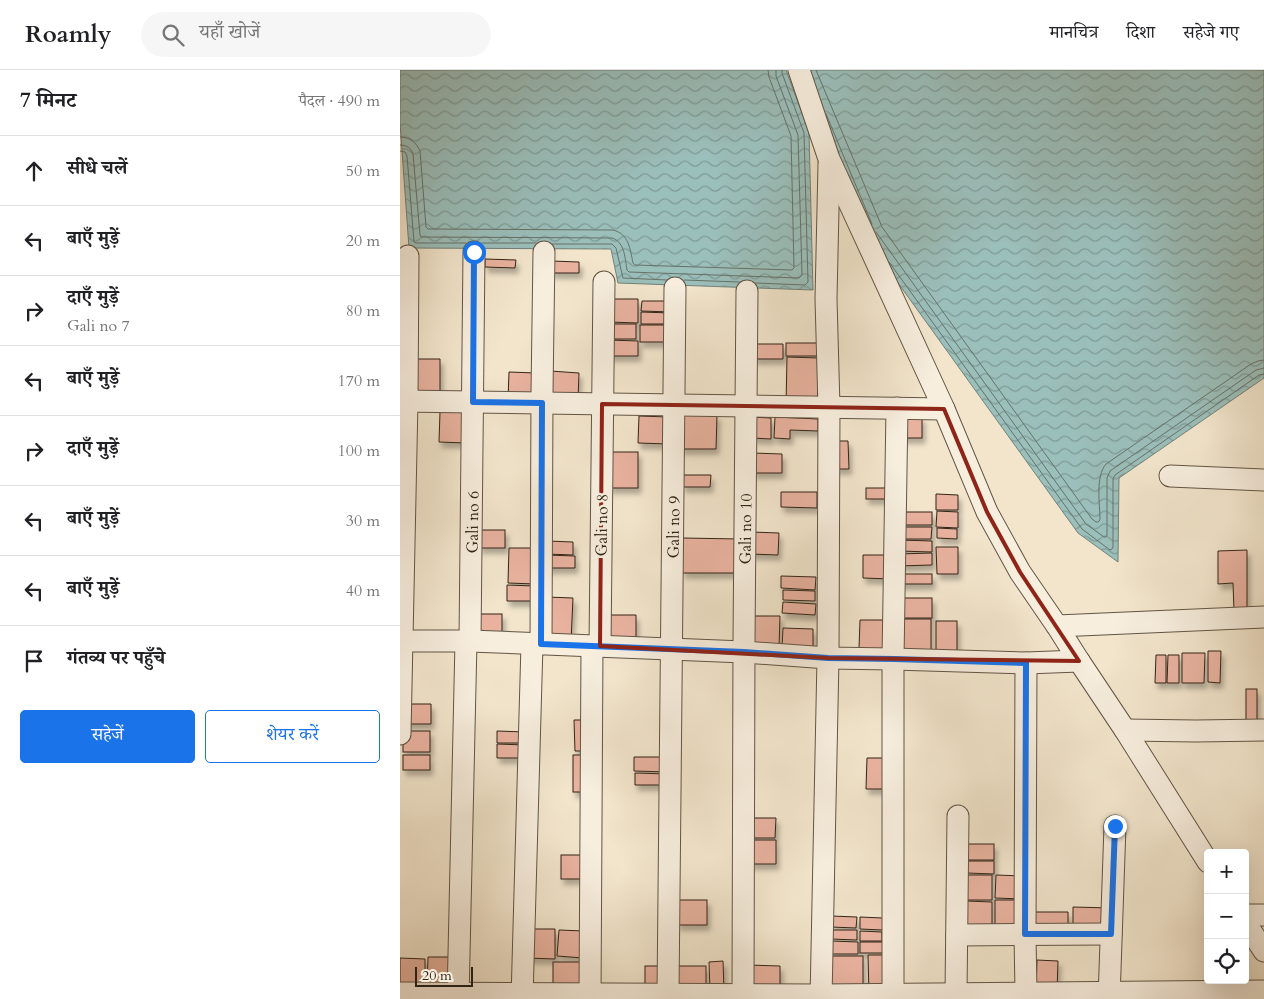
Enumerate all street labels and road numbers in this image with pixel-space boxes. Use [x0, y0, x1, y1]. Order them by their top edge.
street label: Gali no 6 [461, 490, 485, 554]
street label: Gali no 8 [590, 493, 614, 557]
street label: Gali no 10 [734, 493, 758, 565]
street label: Gali no 9 [662, 495, 686, 559]

